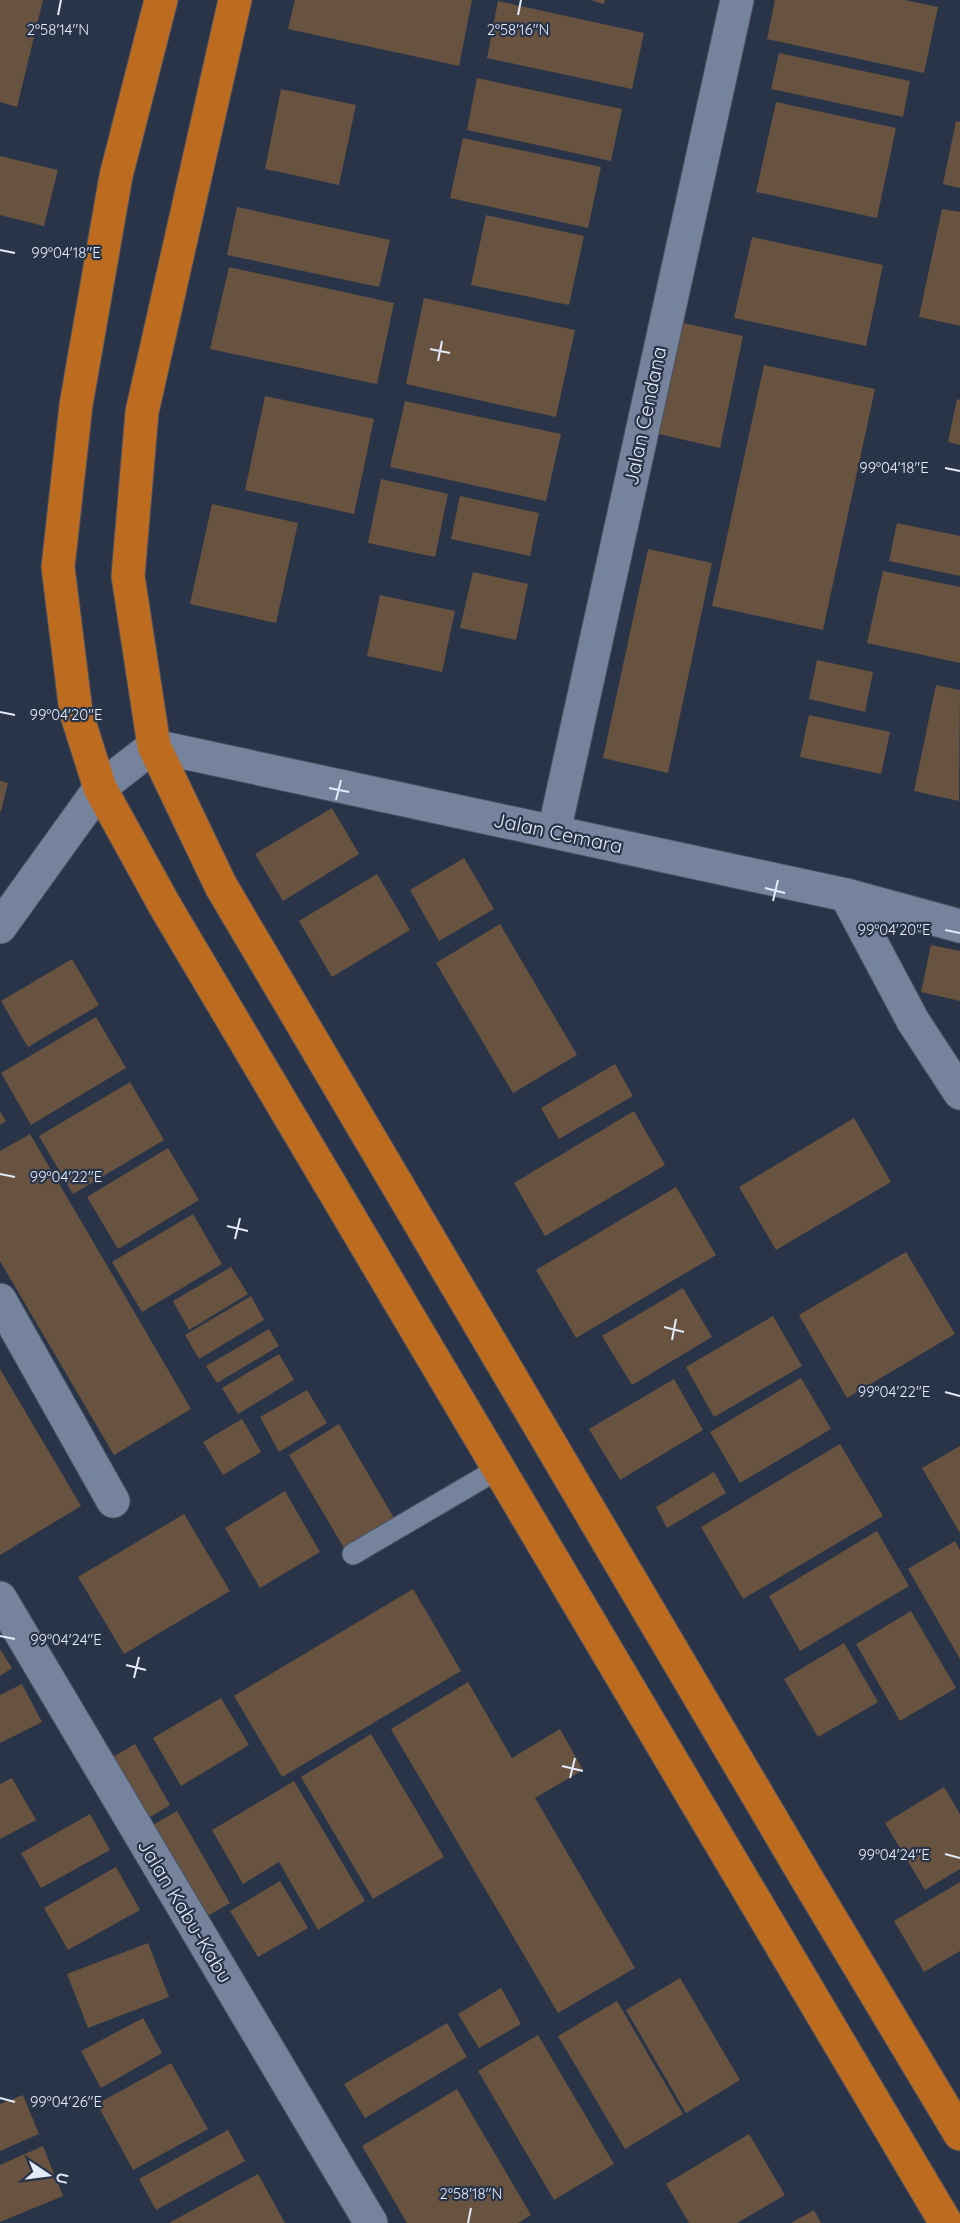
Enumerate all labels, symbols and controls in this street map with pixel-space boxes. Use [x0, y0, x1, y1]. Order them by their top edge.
text: 2°58'14"N [27, 20, 89, 39]
text: 2°58'16"N [487, 20, 549, 39]
text: 99°04'18"E [31, 243, 101, 262]
street label: Jalan Cendana [618, 344, 671, 488]
text: 99°04'18"E [859, 458, 929, 477]
text: 99°04'20"E [30, 705, 102, 724]
street label: Jalan Cemara [491, 807, 625, 858]
text: 99°04'20"E [858, 920, 930, 939]
text: 99°04'22"E [30, 1167, 102, 1186]
text: 99°04'22"E [858, 1382, 930, 1401]
text: 99°04'24"E [30, 1630, 102, 1649]
street label: Jalan Kabu-Kabu [133, 1834, 238, 1987]
text: 99°04'24"E [858, 1845, 930, 1864]
text: 99°04'26"E [30, 2092, 102, 2111]
north arrow [18, 2145, 78, 2205]
text: U [52, 2171, 74, 2186]
text: 2°58'18"N [440, 2184, 502, 2203]

